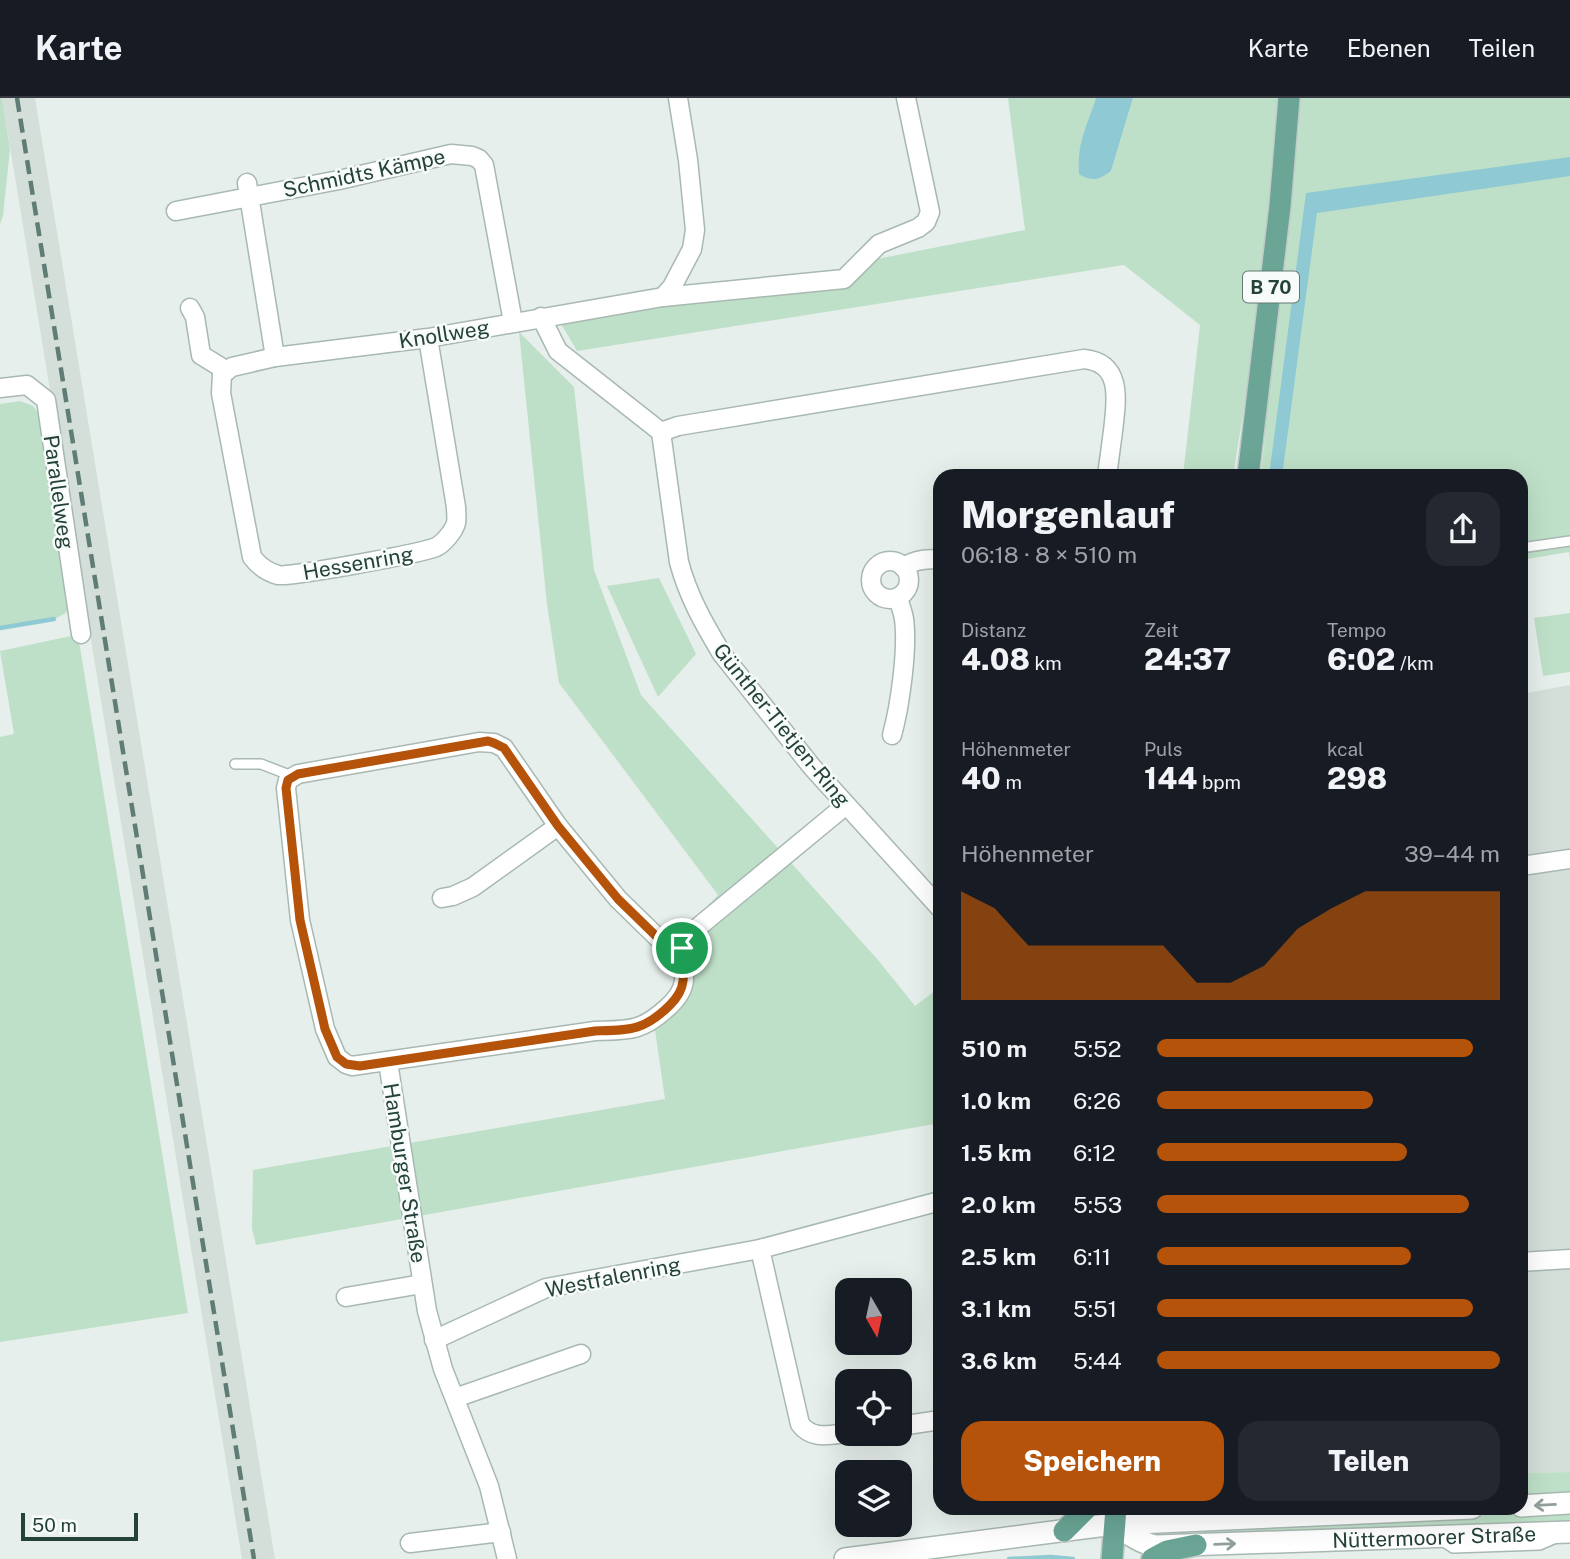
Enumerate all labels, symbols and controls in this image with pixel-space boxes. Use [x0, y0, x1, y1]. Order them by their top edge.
text: Karte [35, 29, 123, 67]
text: Karte [1248, 34, 1309, 62]
text: Ebenen [1347, 34, 1431, 62]
text: Teilen [1469, 34, 1535, 62]
street label: Schmidts Kämpe [280, 144, 448, 202]
road number: B 70 [1243, 272, 1299, 302]
street label: Knollweg [397, 315, 491, 353]
street label: Parallelweg [39, 433, 79, 551]
text: Morgenlauf [961, 492, 1175, 537]
button: share [1426, 492, 1500, 566]
street label: Hessenring [301, 541, 415, 585]
text: 06:18 · 8 × 510 m [961, 541, 1137, 568]
text: Distanz [961, 619, 1026, 641]
text: Zeit [1144, 619, 1179, 641]
text: Tempo [1327, 619, 1386, 641]
street label: Günther-Tietjen-Ring [708, 638, 856, 812]
text: 4.08 [961, 641, 1030, 677]
text: 24:37 [1144, 641, 1231, 677]
text: 6:02 [1327, 641, 1395, 677]
text: km [1030, 652, 1062, 674]
text: /km [1395, 652, 1434, 674]
text: Höhenmeter [961, 738, 1071, 760]
text: Puls [1144, 738, 1182, 760]
text: kcal [1327, 738, 1364, 760]
text: 40 [961, 760, 1001, 796]
text: 144 [1144, 760, 1197, 796]
text: 298 [1327, 760, 1387, 796]
text: m [1001, 771, 1022, 793]
text: bpm [1197, 771, 1241, 793]
text: Höhenmeter [961, 840, 1094, 867]
text: 39–44 m [1404, 840, 1500, 867]
pin [652, 918, 712, 978]
icon: arrive [663, 929, 701, 967]
text: 510 m [961, 1035, 1027, 1062]
text: 5:52 [1073, 1035, 1121, 1062]
street label: Hamburger Straße [378, 1081, 432, 1265]
text: 1.0 km [961, 1087, 1031, 1114]
text: 6:26 [1073, 1087, 1121, 1114]
text: 1.5 km [961, 1139, 1032, 1166]
text: 6:12 [1073, 1139, 1116, 1166]
text: 2.0 km [961, 1191, 1036, 1218]
text: 5:53 [1073, 1191, 1122, 1218]
text: 2.5 km [961, 1243, 1036, 1270]
text: 6:11 [1073, 1243, 1111, 1270]
street label: Westfalenring [543, 1252, 683, 1302]
north arrow [835, 1278, 912, 1354]
map controls [835, 1278, 912, 1537]
text: 3.1 km [961, 1295, 1031, 1322]
text: 5:51 [1073, 1295, 1117, 1322]
text: 3.6 km [961, 1347, 1037, 1374]
text: 5:44 [1073, 1347, 1122, 1374]
button: locate [835, 1369, 912, 1446]
button: Speichern [961, 1421, 1224, 1501]
button: Teilen [1238, 1421, 1500, 1501]
button: layers [835, 1460, 912, 1537]
one-way arrow [1534, 1498, 1557, 1511]
scale bar [21, 1510, 138, 1542]
text: 50 m [32, 1514, 77, 1536]
street label: Nüttermoorer Straße [1332, 1521, 1536, 1553]
one-way arrow [1214, 1537, 1237, 1550]

